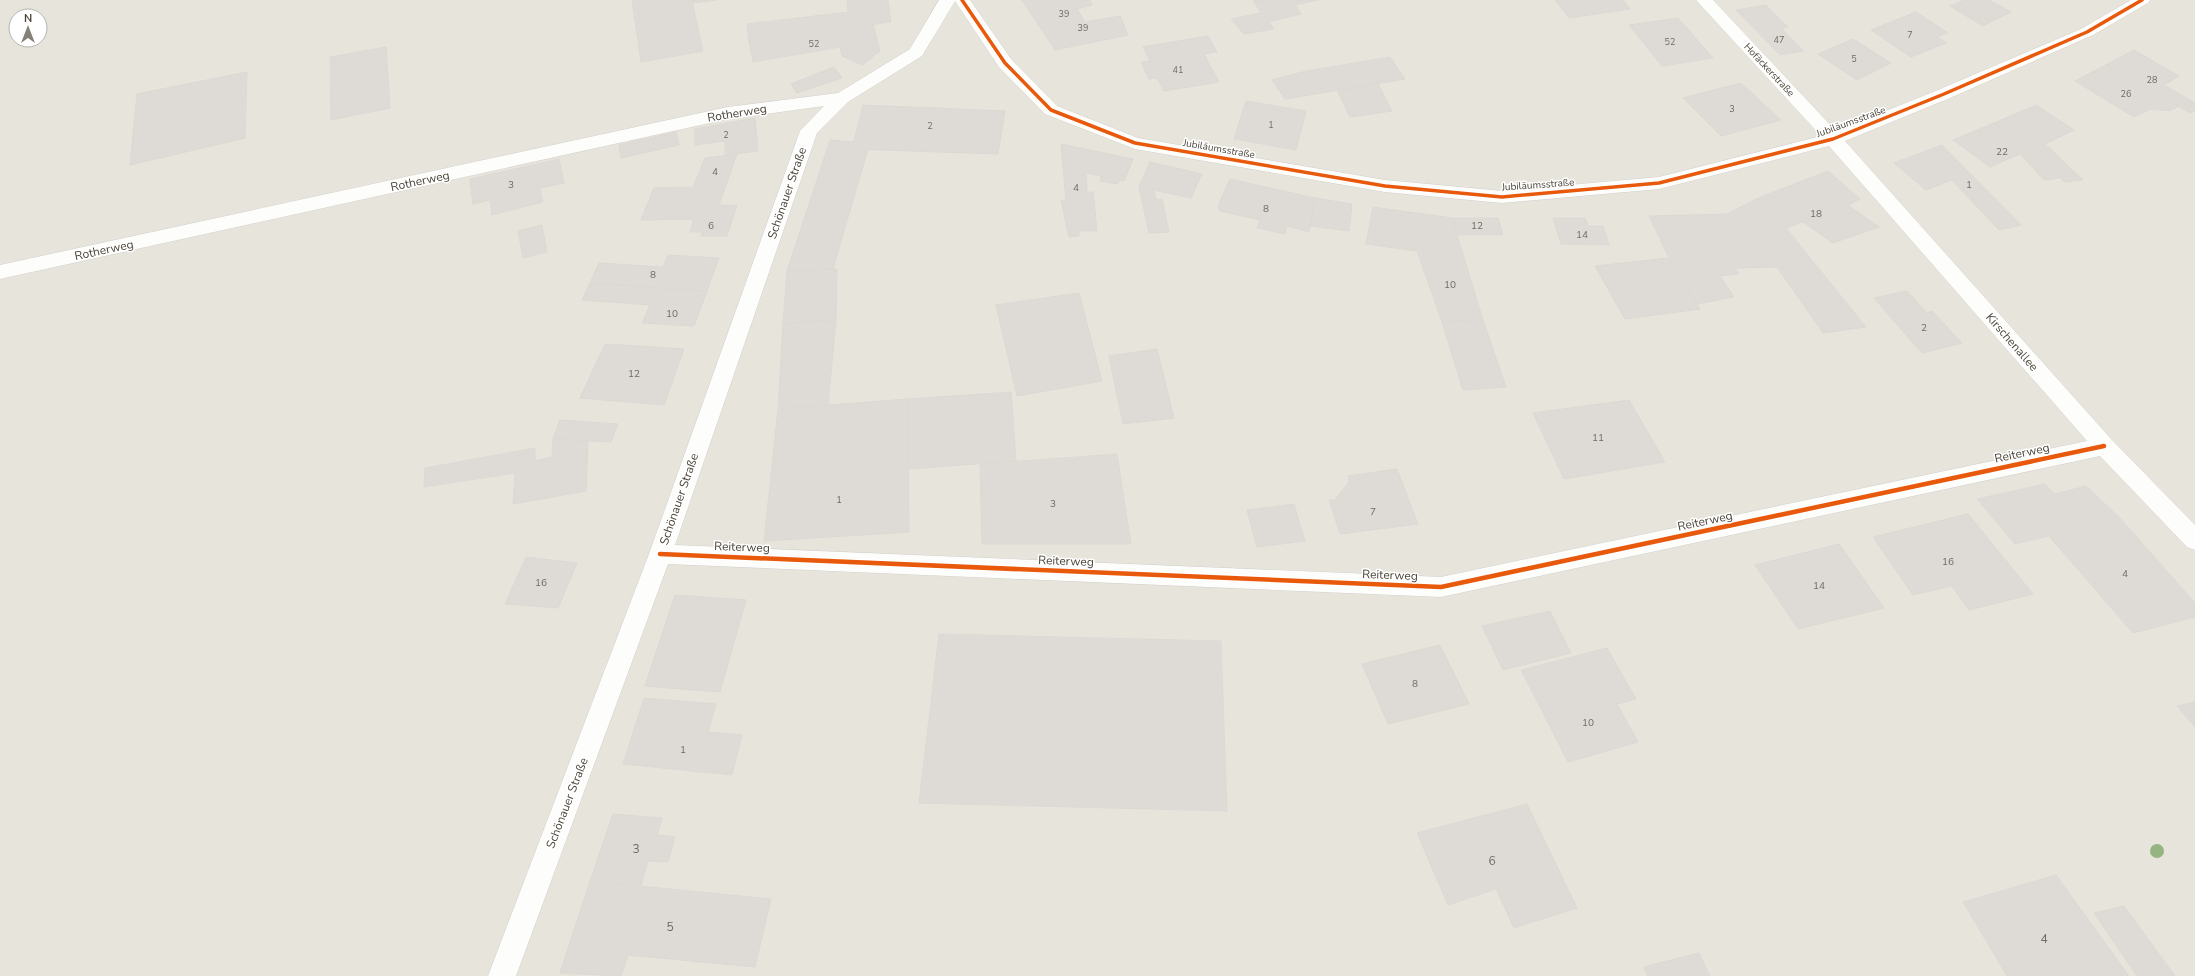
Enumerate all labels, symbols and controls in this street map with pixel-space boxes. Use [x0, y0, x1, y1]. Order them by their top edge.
north arrow [8, 8, 48, 48]
house number: 39 [1059, 8, 1069, 20]
text: N [24, 11, 32, 26]
house number: 39 [1078, 22, 1088, 34]
house number: 7 [1907, 29, 1913, 41]
house number: 47 [1774, 34, 1784, 46]
house number: 52 [1665, 36, 1675, 48]
house number: 52 [809, 38, 819, 50]
street label: Hofäckerstraße [1740, 40, 1798, 100]
house number: 5 [1851, 53, 1857, 65]
house number: 41 [1173, 64, 1183, 76]
house number: 28 [2147, 74, 2157, 86]
house number: 26 [2121, 88, 2131, 100]
street label: Rotherweg [706, 100, 768, 126]
house number: 3 [1729, 103, 1735, 115]
street label: Jubiläumsstraße [1813, 103, 1888, 141]
house number: 1 [1268, 119, 1274, 131]
house number: 2 [927, 120, 933, 132]
house number: 2 [723, 129, 729, 141]
street label: Jubiläumsstraße [1181, 136, 1256, 162]
street label: Schönauer Straße [764, 145, 810, 241]
house number: 22 [1996, 145, 2008, 159]
house number: 4 [712, 165, 718, 179]
street label: Rotherweg [389, 167, 451, 195]
street label: Jubiläumsstraße [1500, 175, 1575, 195]
house number: 3 [508, 178, 514, 192]
house number: 1 [1966, 178, 1972, 192]
house number: 4 [1073, 181, 1079, 195]
house number: 8 [1263, 202, 1269, 216]
house number: 18 [1810, 207, 1822, 221]
house number: 6 [708, 219, 714, 233]
house number: 12 [1471, 219, 1483, 233]
house number: 14 [1576, 228, 1588, 242]
street label: Rotherweg [73, 236, 135, 264]
house number: 8 [650, 268, 656, 282]
house number: 10 [1444, 278, 1456, 292]
house number: 10 [666, 307, 678, 321]
street label: Kirschenallee [1982, 310, 2042, 374]
house number: 2 [1921, 321, 1927, 335]
house number: 12 [628, 367, 640, 381]
house number: 11 [1592, 431, 1604, 445]
street label: Reiterweg [1993, 439, 2051, 467]
street label: Schönauer Straße [656, 451, 702, 547]
house number: 1 [836, 493, 842, 507]
house number: 3 [1050, 497, 1056, 511]
house number: 7 [1370, 505, 1376, 519]
street label: Reiterweg [1676, 507, 1734, 535]
street label: Reiterweg [714, 538, 770, 556]
street label: Reiterweg [1038, 552, 1094, 570]
house number: 16 [1942, 555, 1954, 569]
street label: Reiterweg [1362, 566, 1418, 584]
house number: 4 [2122, 567, 2128, 581]
house number: 16 [535, 576, 547, 590]
house number: 14 [1813, 579, 1825, 593]
house number: 8 [1412, 677, 1418, 691]
house number: 10 [1582, 716, 1594, 730]
house number: 1 [680, 743, 686, 757]
street label: Schönauer Straße [542, 755, 592, 851]
house number: 3 [632, 841, 640, 857]
house number: 6 [1488, 853, 1496, 869]
house number: 5 [666, 919, 674, 935]
house number: 4 [2040, 931, 2048, 947]

